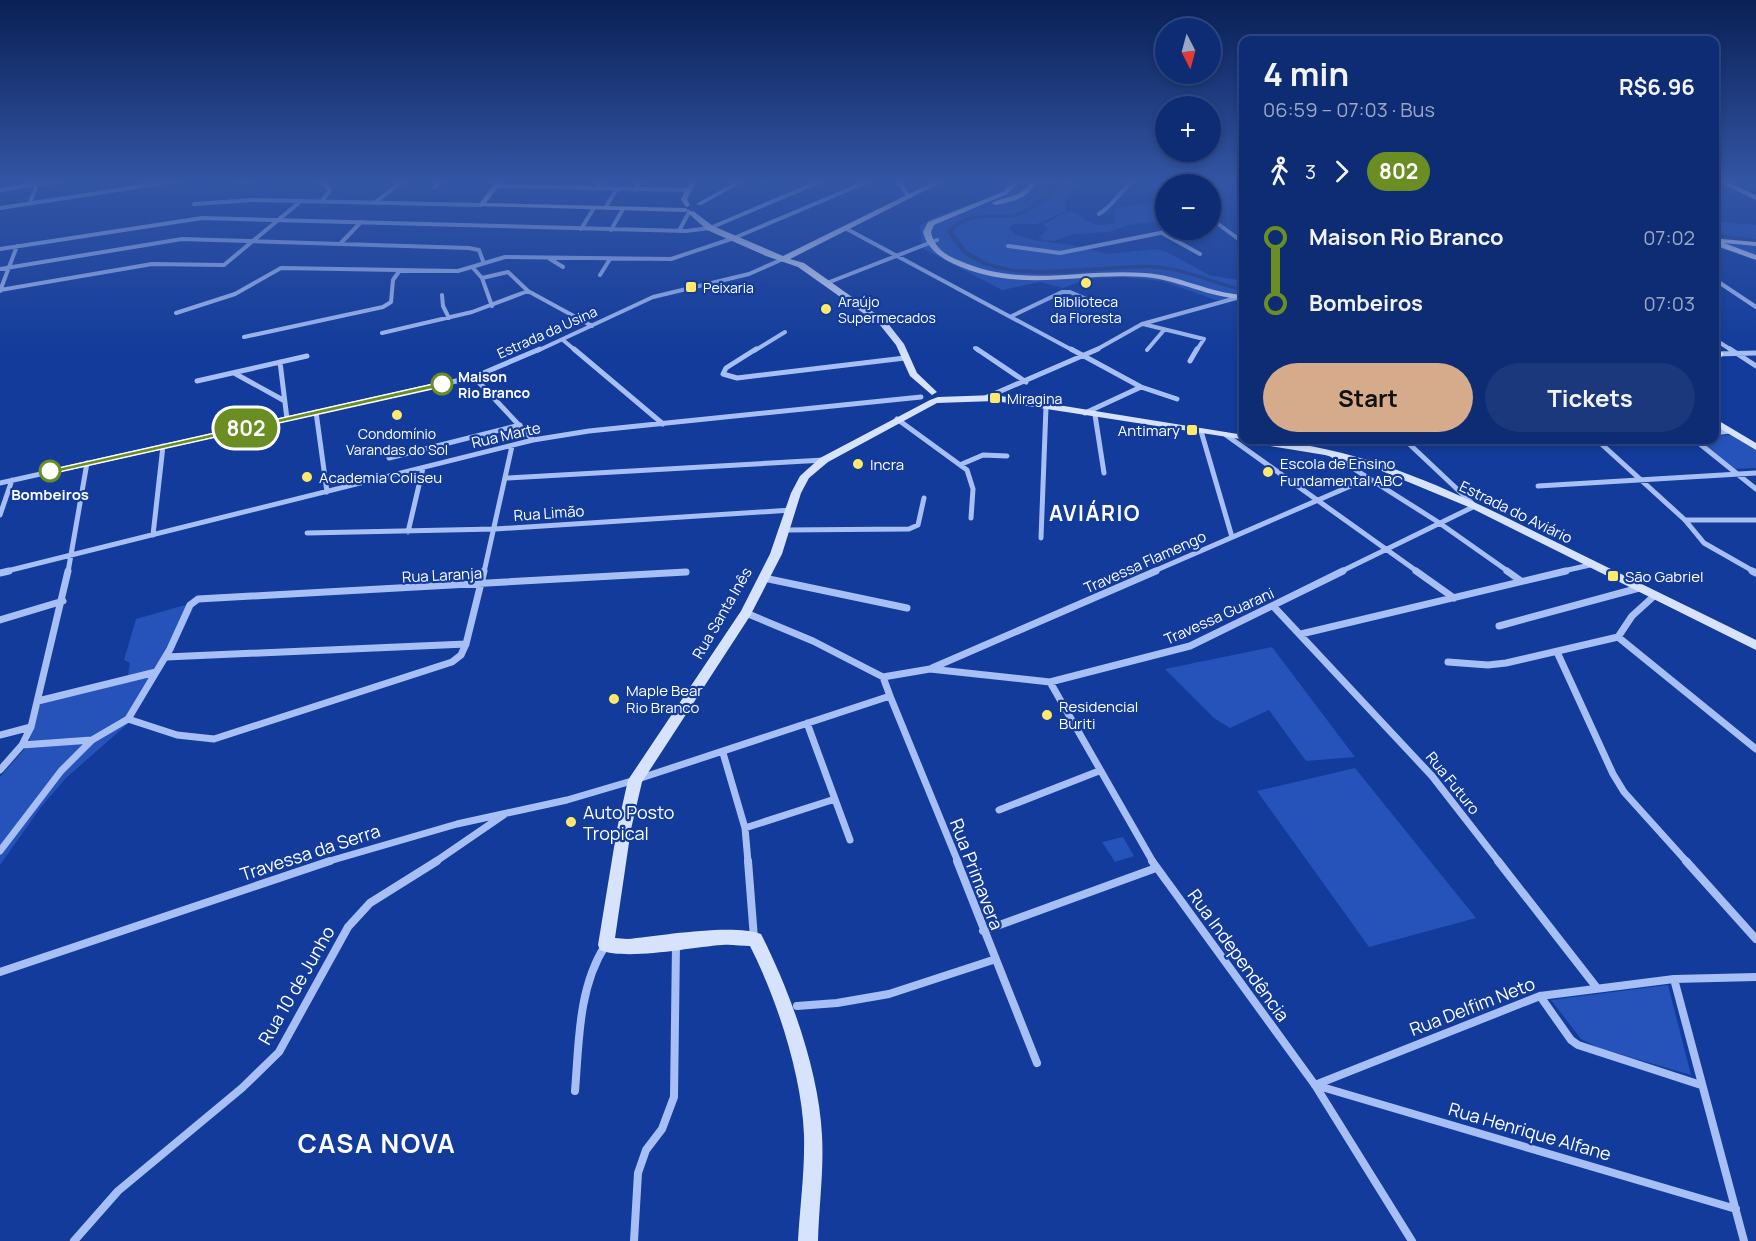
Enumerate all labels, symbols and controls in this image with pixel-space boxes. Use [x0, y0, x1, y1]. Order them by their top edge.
north arrow [1155, 18, 1221, 84]
map controls [1155, 18, 1221, 240]
text: 4 min [1263, 51, 1349, 96]
text: R$6.96 [1619, 72, 1695, 102]
button: + [1155, 96, 1221, 162]
text: 06:59 – 07:03 · Bus [1263, 96, 1435, 123]
icon: walk [1263, 155, 1296, 188]
icon: forward [1325, 155, 1358, 188]
text: 802 [1379, 157, 1418, 185]
text: 3 [1305, 158, 1316, 185]
button: − [1155, 174, 1221, 240]
text: Maison Rio Branco [1309, 222, 1504, 252]
text: 07:02 [1643, 224, 1695, 251]
marker: Biblioteca da Floresta [1079, 276, 1093, 290]
place label: Peixaria [703, 278, 754, 297]
marker: Peixaria [684, 280, 698, 294]
text: Bombeiros [1309, 288, 1423, 318]
text: 07:03 [1644, 290, 1695, 317]
place label: Araújo Supermecados [838, 292, 936, 327]
place label: Biblioteca da Floresta [1050, 292, 1122, 327]
street label: Estrada da Usina [494, 301, 600, 363]
marker: Araújo Supermecados [819, 302, 833, 316]
button: Start [1263, 363, 1473, 432]
button: Tickets [1485, 363, 1695, 432]
place label: Maison Rio Branco [458, 367, 530, 402]
marker: Maison Rio Branco [431, 373, 453, 395]
place label: Miragina [1007, 389, 1062, 408]
marker: Miragina [988, 391, 1002, 405]
line badge: 802 [212, 408, 280, 448]
marker: Condomínio Varandas do Sol [390, 408, 404, 422]
text: 802 [226, 414, 266, 442]
street label: Rua Marte [469, 417, 543, 453]
place label: Antimary [1118, 420, 1180, 441]
marker: Antimary [1185, 423, 1199, 437]
place label: Condomínio Varandas do Sol [346, 424, 448, 459]
place label: Escola de Ensino Fundamental ABC [1280, 453, 1403, 491]
place label: Incra [870, 454, 904, 475]
marker: Incra [851, 457, 865, 471]
marker: Bombeiros [39, 460, 61, 482]
marker: Escola de Ensino Fundamental ABC [1261, 465, 1275, 479]
place label: Academia Coliseu [319, 467, 442, 488]
marker: Academia Coliseu [300, 470, 314, 484]
street label: Estrada do Aviário [1456, 476, 1576, 548]
place label: Bombeiros [11, 484, 89, 505]
district label: AVIÁRIO [1049, 499, 1141, 527]
street label: Rua Limão [513, 500, 585, 526]
street label: Travessa Flamengo [1081, 526, 1210, 598]
street label: Rua Laranja [401, 562, 483, 588]
street label: Rua Santa Inês [687, 563, 757, 663]
place label: São Gabriel [1625, 566, 1703, 587]
marker: São Gabriel [1606, 569, 1620, 583]
street label: Travessa Guarani [1161, 582, 1277, 650]
place label: Maple Bear Rio Branco [626, 680, 703, 718]
marker: Maple Bear Rio Branco [607, 692, 621, 706]
place label: Residencial Buriti [1059, 696, 1138, 734]
marker: Residencial Buriti [1040, 708, 1054, 722]
street label: Rua Futuro [1421, 747, 1485, 819]
place label: Auto Posto Tropical [583, 800, 675, 845]
marker: Auto Posto Tropical [564, 815, 578, 829]
street label: Rua Primavera [945, 815, 1009, 933]
street label: Travessa da Serra [237, 818, 383, 886]
street label: Rua Independência [1183, 884, 1295, 1026]
street label: Rua 10 de Junho [252, 921, 340, 1049]
street label: Rua Delfim Neto [1406, 971, 1538, 1041]
street label: Rua Henrique Alfane [1446, 1096, 1614, 1166]
district label: CASA NOVA [298, 1125, 456, 1161]

